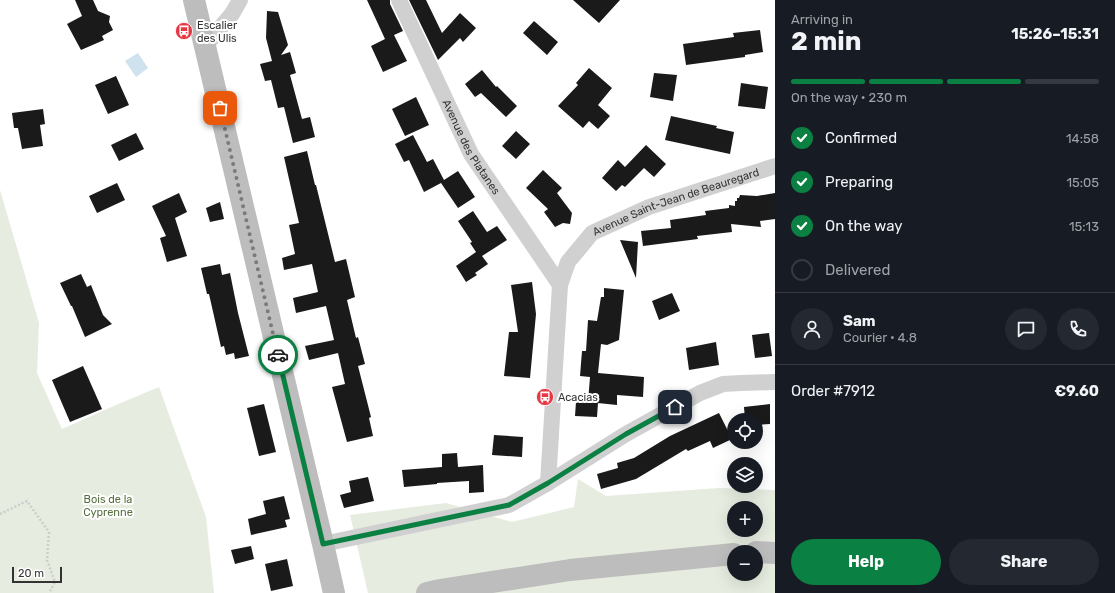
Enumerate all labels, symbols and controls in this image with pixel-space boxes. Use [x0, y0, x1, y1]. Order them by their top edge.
text: Arriving in [791, 12, 853, 27]
place label: Escalier des Ulis [197, 19, 238, 45]
bus stop icon: Escalier des Ulis [174, 21, 194, 41]
text: 15:26–15:31 [1011, 25, 1099, 43]
text: 2 min [791, 26, 861, 57]
text: On the way · 230 m [791, 90, 907, 105]
pin [203, 91, 237, 125]
icon: bag [209, 97, 231, 119]
street label: Avenue des Platanes [440, 97, 503, 197]
icon: check [791, 127, 813, 149]
text: Confirmed [825, 129, 897, 147]
text: 14:58 [1066, 131, 1099, 146]
street label: Avenue Saint-Jean de Beauregard [591, 165, 761, 238]
icon: check [791, 171, 813, 193]
text: Preparing [825, 173, 893, 191]
text: 15:05 [1066, 175, 1099, 190]
icon: check [791, 215, 813, 237]
text: On the way [825, 217, 903, 235]
text: 15:13 [1069, 219, 1099, 234]
text: Delivered [825, 261, 890, 279]
button: person [791, 308, 833, 350]
button: chat [1005, 308, 1047, 350]
button: phone [1057, 308, 1099, 350]
text: Sam [843, 312, 876, 330]
text: Courier · 4.8 [843, 330, 917, 345]
courier [258, 335, 298, 375]
icon: car [267, 344, 289, 366]
text: Order #7912 [791, 382, 875, 400]
text: €9.60 [1054, 382, 1099, 400]
bus stop icon: Acacias [535, 387, 555, 407]
pin [658, 390, 692, 424]
place label: Acacias [558, 391, 598, 404]
icon: home [664, 396, 686, 418]
map controls [727, 413, 763, 581]
button: locate [727, 413, 763, 449]
button: layers [727, 457, 763, 493]
park label: Bois de la Cyprenne [83, 493, 133, 519]
button: + [727, 501, 763, 537]
button: Help [791, 539, 941, 585]
button: Share [949, 539, 1099, 585]
button: − [727, 545, 763, 581]
scale bar [12, 565, 62, 584]
text: 20 m [18, 567, 44, 580]

